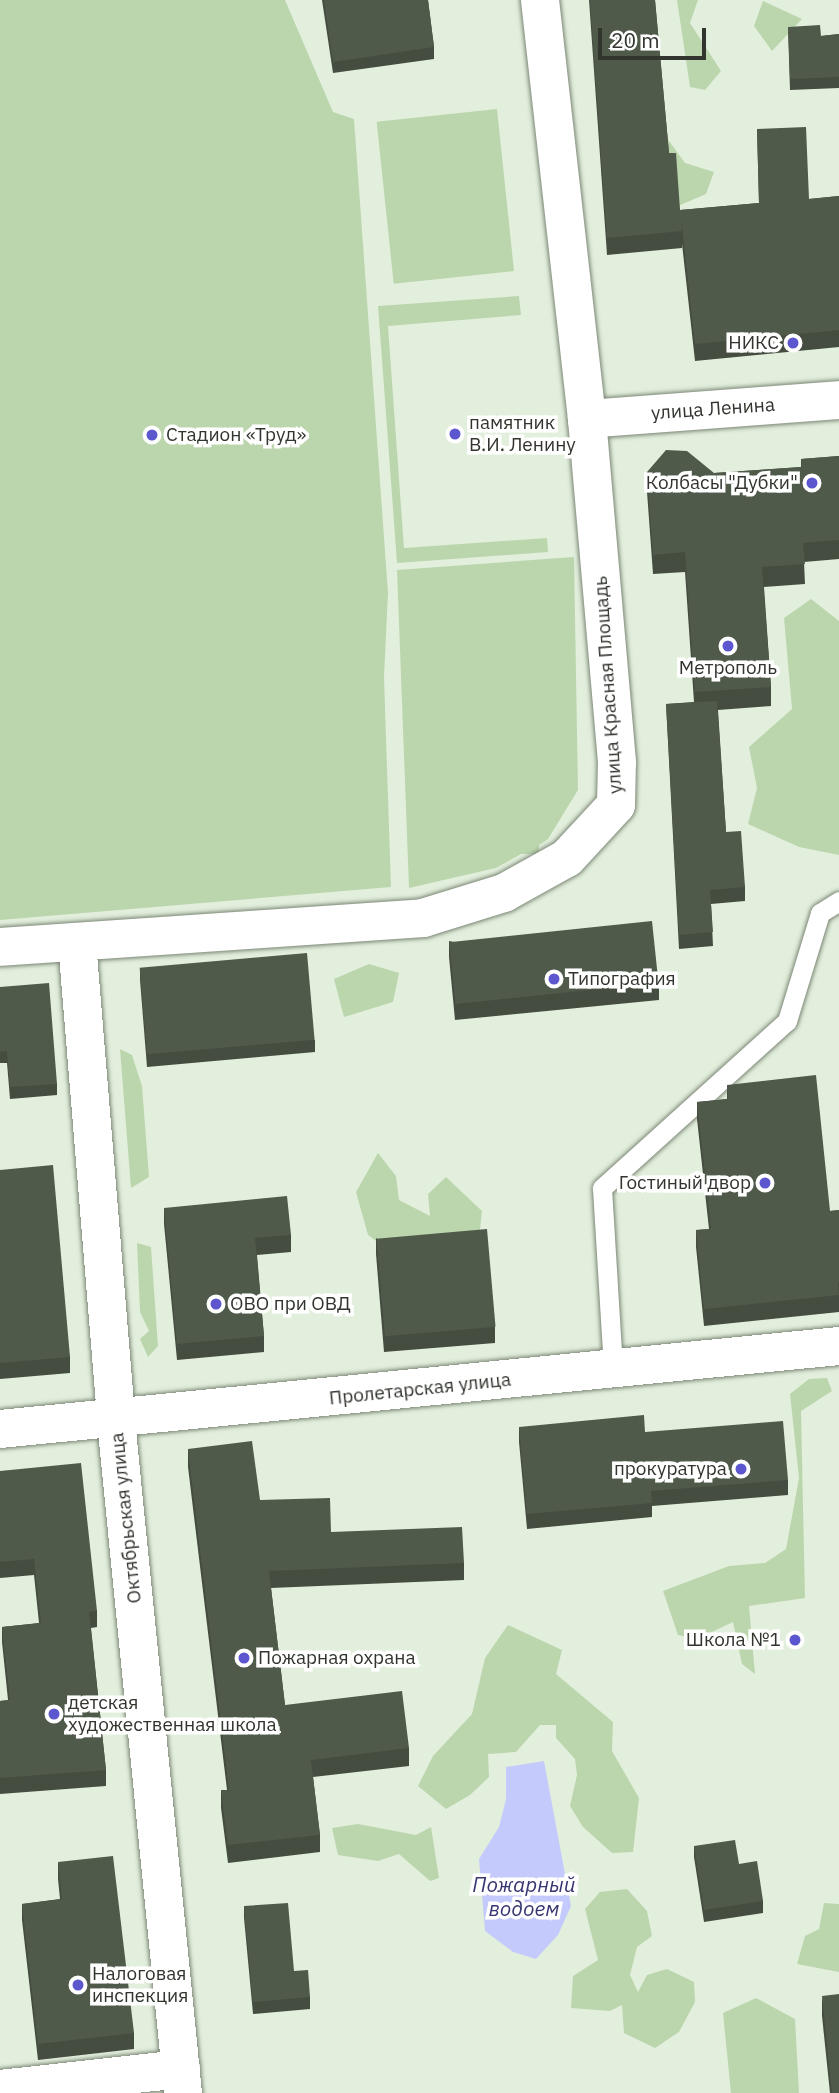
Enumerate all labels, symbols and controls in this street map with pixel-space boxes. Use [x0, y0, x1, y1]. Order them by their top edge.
scale bar [601, 14, 710, 58]
text: 20 m [611, 26, 660, 54]
place label: НИКС [728, 332, 779, 354]
marker: НИКС [785, 335, 801, 351]
street label: улица Ленина [650, 393, 776, 425]
place label: памятник В.И. Ленину [469, 412, 576, 456]
place label: Стадион «Труд» [166, 424, 306, 446]
marker: памятник В.И. Ленину [447, 426, 463, 442]
marker: Стадион «Труд» [144, 427, 160, 443]
place label: Колбасы "Дубки" [646, 472, 798, 494]
marker: Колбасы "Дубки" [804, 475, 820, 491]
street label: улица Красная Площадь [589, 575, 627, 795]
marker: Метрополь [720, 638, 736, 654]
place label: Метрополь [679, 657, 777, 679]
place label: Типография [568, 968, 676, 990]
marker: Типография [546, 971, 562, 987]
place label: Гостиный двор [619, 1172, 751, 1194]
marker: Гостиный двор [757, 1175, 773, 1191]
place label: ОВО при ОВД [230, 1293, 351, 1315]
marker: ОВО при ОВД [208, 1296, 224, 1312]
street label: Пролетарская улица [328, 1368, 512, 1410]
street label: Октябрьская улица [106, 1431, 146, 1605]
place label: прокуратура [614, 1458, 727, 1480]
marker: прокуратура [733, 1461, 749, 1477]
place label: Школа №1 [686, 1629, 781, 1651]
marker: Школа №1 [787, 1632, 803, 1648]
place label: Пожарная охрана [258, 1647, 416, 1669]
marker: Пожарная охрана [236, 1650, 252, 1666]
place label: детская художественная школа [68, 1692, 277, 1736]
marker: детская художественная школа [46, 1706, 62, 1722]
water label: Пожарный водоем [472, 1871, 576, 1921]
place label: Налоговая инспекция [92, 1963, 188, 2007]
marker: Налоговая инспекция [70, 1977, 86, 1993]

